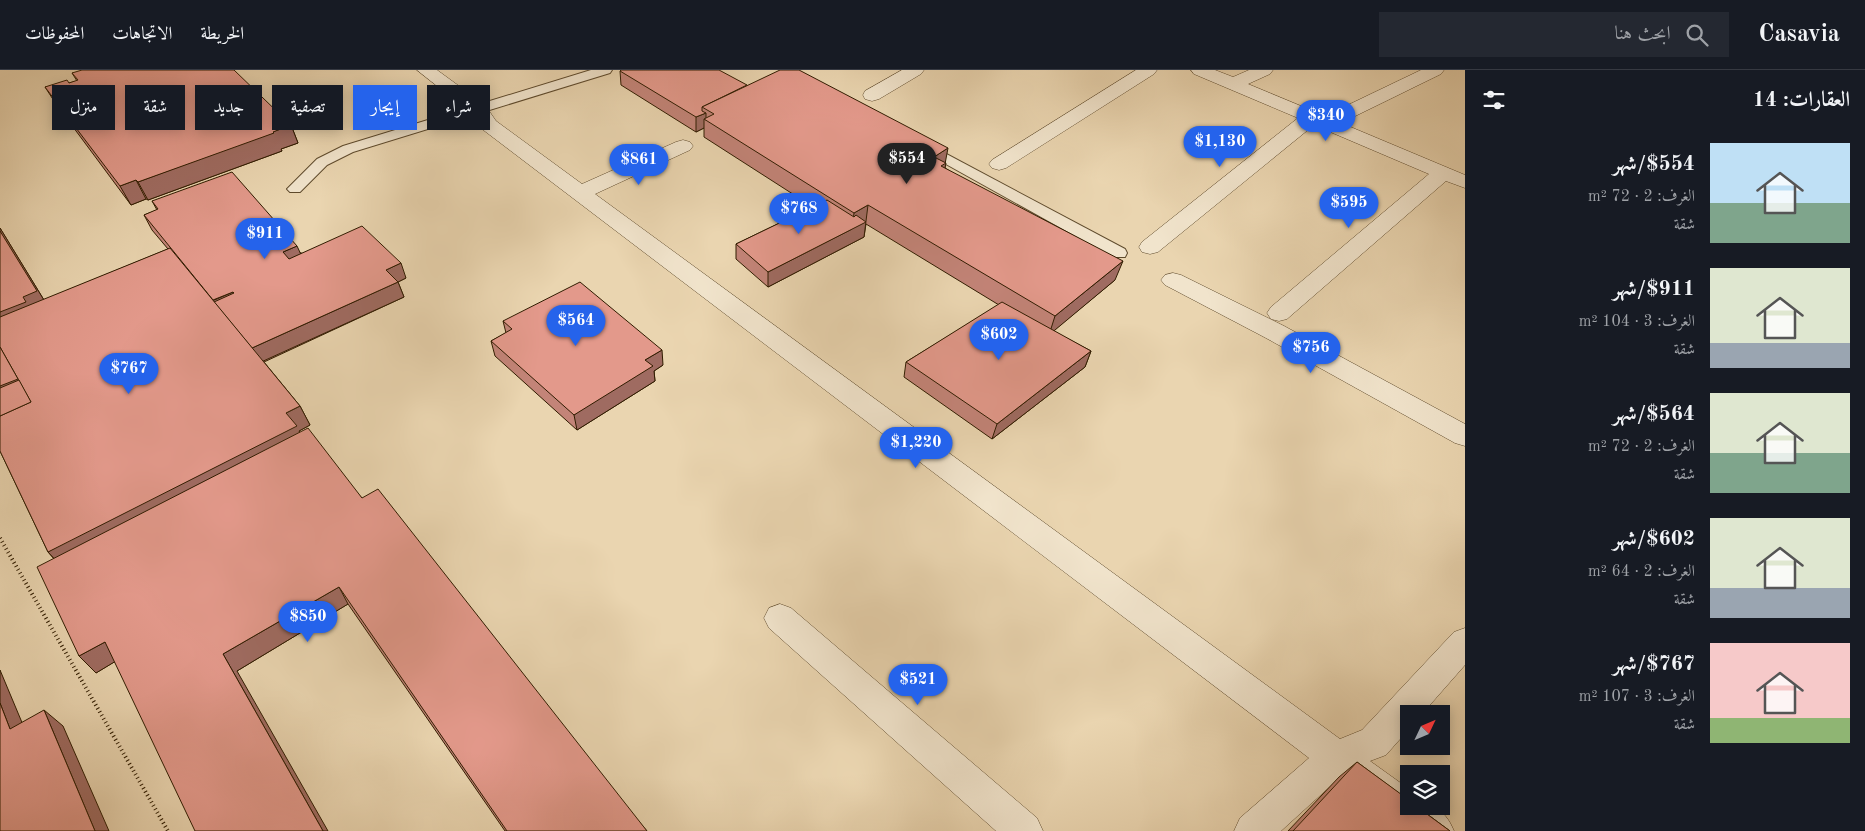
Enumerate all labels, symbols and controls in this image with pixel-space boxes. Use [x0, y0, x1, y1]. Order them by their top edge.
search box [1379, 12, 1729, 57]
icon: search [1683, 21, 1711, 49]
text: Casavia [1759, 23, 1840, 47]
text: المحفوظات [25, 25, 84, 43]
text: الاتجاهات [112, 25, 172, 43]
text: الخريطة [200, 25, 244, 43]
text: ابحث هنا [1615, 25, 1671, 44]
chip: منزل [52, 85, 115, 130]
chip: شقة [125, 85, 185, 130]
chip: جديد [195, 85, 262, 130]
chip: تصفية [272, 85, 343, 130]
chip: إيجار [353, 85, 417, 130]
chip: شراء [427, 85, 490, 130]
icon: filters [1480, 86, 1508, 114]
text: العقارات: 14 [1753, 90, 1850, 111]
pin: $340 [1296, 100, 1356, 142]
text: $340 [1307, 108, 1345, 124]
pin: $1,130 [1179, 126, 1261, 168]
text: $1,130 [1195, 134, 1245, 150]
pin: $554 [877, 142, 937, 185]
pin: $861 [609, 144, 669, 186]
text: $554 [888, 151, 926, 167]
text: $861 [620, 152, 658, 168]
text: $554/شهر [1613, 154, 1695, 175]
icon: home [1750, 163, 1810, 223]
pin: $595 [1319, 186, 1379, 229]
text: الغرف: 2 · 72 m² [1588, 189, 1695, 205]
pin: $768 [769, 192, 829, 235]
text: $595 [1330, 195, 1368, 211]
text: $768 [780, 201, 818, 217]
text: شقة [1674, 217, 1695, 233]
pin: $911 [235, 218, 295, 260]
text: $911 [246, 226, 284, 242]
text: $911/شهر [1613, 279, 1695, 300]
icon: home [1750, 288, 1810, 348]
pin: $564 [546, 304, 606, 347]
text: $564 [557, 313, 595, 329]
text: الغرف: 3 · 104 m² [1579, 314, 1695, 330]
pin: $602 [969, 318, 1029, 361]
text: $602 [980, 327, 1018, 343]
pin: $756 [1281, 332, 1341, 374]
text: $756 [1292, 340, 1330, 356]
text: شقة [1674, 342, 1695, 358]
pin: $767 [99, 352, 159, 395]
text: $767 [110, 361, 148, 377]
text: $564/شهر [1613, 404, 1695, 425]
icon: home [1750, 413, 1810, 473]
pin: $1,220 [875, 426, 957, 469]
text: $1,220 [891, 435, 941, 451]
text: الغرف: 2 · 72 m² [1588, 439, 1695, 455]
text: شقة [1674, 467, 1695, 483]
text: $602/شهر [1613, 529, 1695, 550]
icon: home [1750, 538, 1810, 598]
text: الغرف: 2 · 64 m² [1588, 564, 1695, 580]
text: شقة [1674, 592, 1695, 608]
pin: $850 [278, 600, 338, 643]
text: $850 [289, 609, 327, 625]
text: $767/شهر [1613, 654, 1695, 675]
icon: home [1750, 663, 1810, 723]
pin: $521 [888, 664, 948, 706]
text: $521 [899, 672, 937, 688]
text: الغرف: 3 · 107 m² [1579, 689, 1695, 705]
north arrow [1400, 705, 1450, 755]
map controls [1400, 705, 1450, 815]
text: شقة [1674, 717, 1695, 733]
button: layers [1400, 765, 1450, 815]

